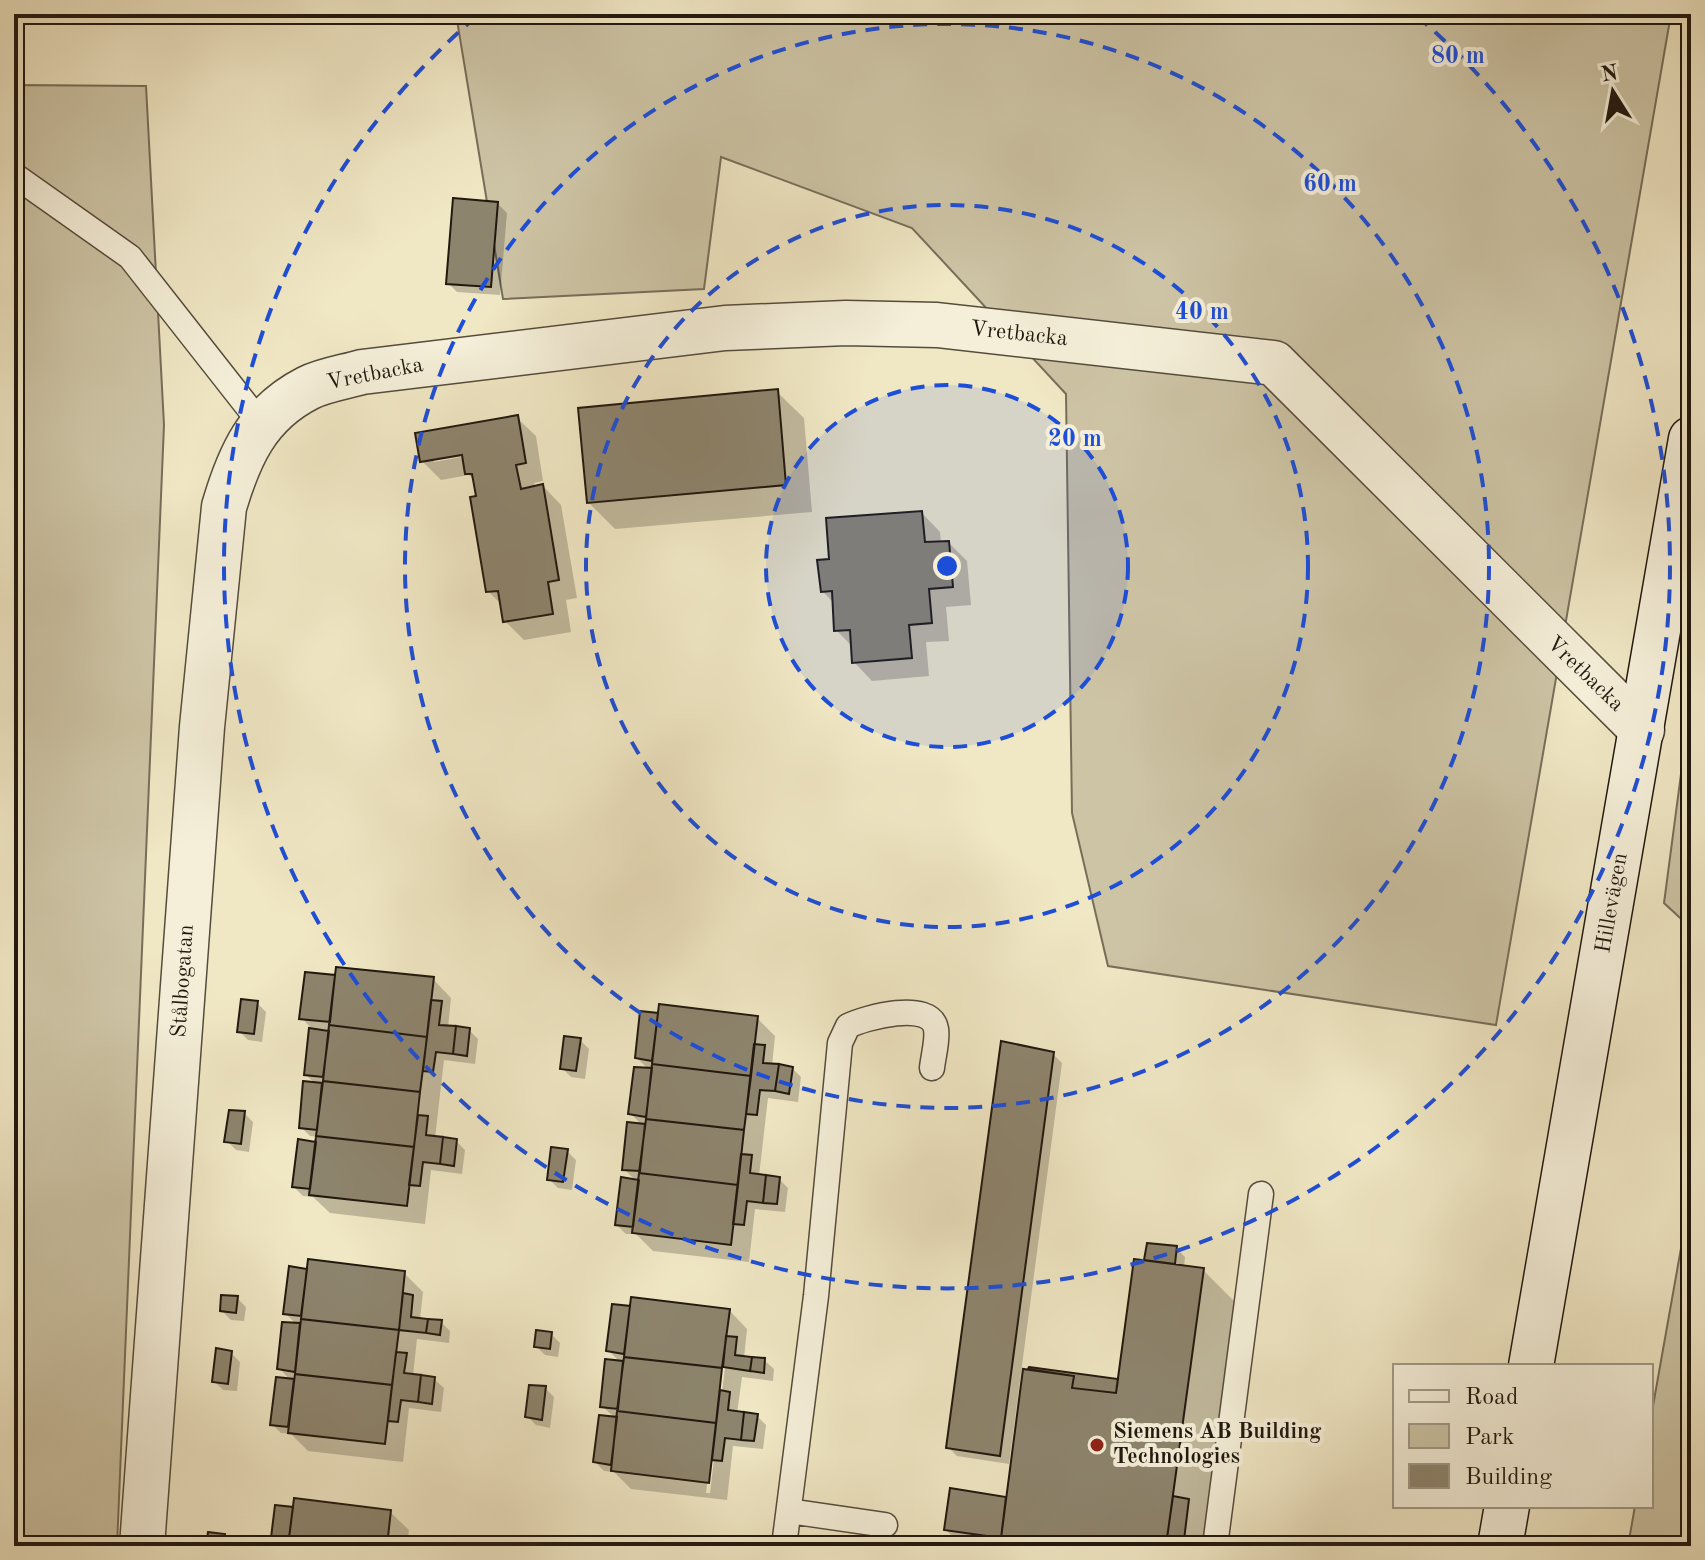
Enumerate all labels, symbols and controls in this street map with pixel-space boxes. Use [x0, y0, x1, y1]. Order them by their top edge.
text: 80 m [1431, 45, 1485, 69]
north arrow [1573, 52, 1653, 132]
text: N [1599, 62, 1620, 87]
text: 60 m [1303, 173, 1357, 197]
text: 40 m [1175, 301, 1229, 325]
street label: Vretbacka [969, 318, 1069, 350]
street label: Vretbacka [325, 354, 425, 394]
text: 20 m [1048, 428, 1102, 452]
centre of rings [933, 552, 961, 580]
street label: Vretbacka [1542, 632, 1628, 716]
street label: Hillevägen [1592, 851, 1632, 955]
street label: Stålbogatan [168, 923, 198, 1038]
legend [1393, 1364, 1653, 1508]
text: Road [1465, 1386, 1518, 1410]
place label: Siemens AB Building Technologies [1113, 1421, 1322, 1468]
text: Park [1465, 1426, 1514, 1450]
marker: Siemens AB Building Technologies [1088, 1436, 1106, 1454]
text: Building [1465, 1466, 1552, 1490]

